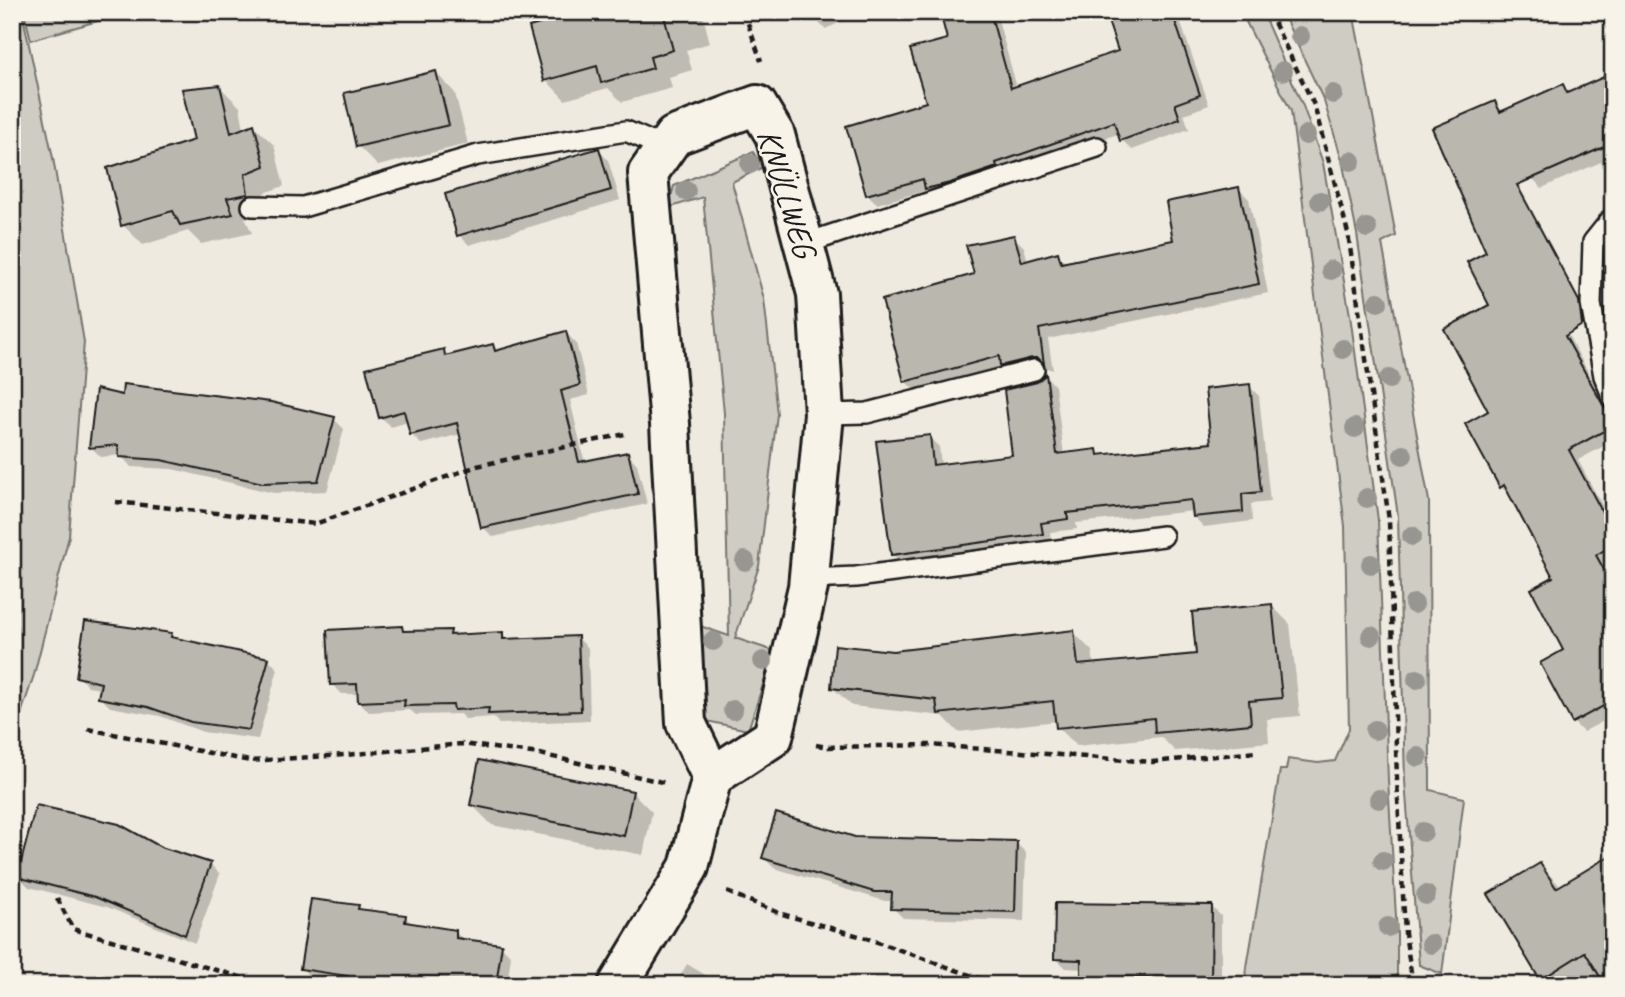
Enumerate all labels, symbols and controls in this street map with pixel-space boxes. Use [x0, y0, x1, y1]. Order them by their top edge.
street label: KNÜLLWEG [748, 124, 827, 266]

